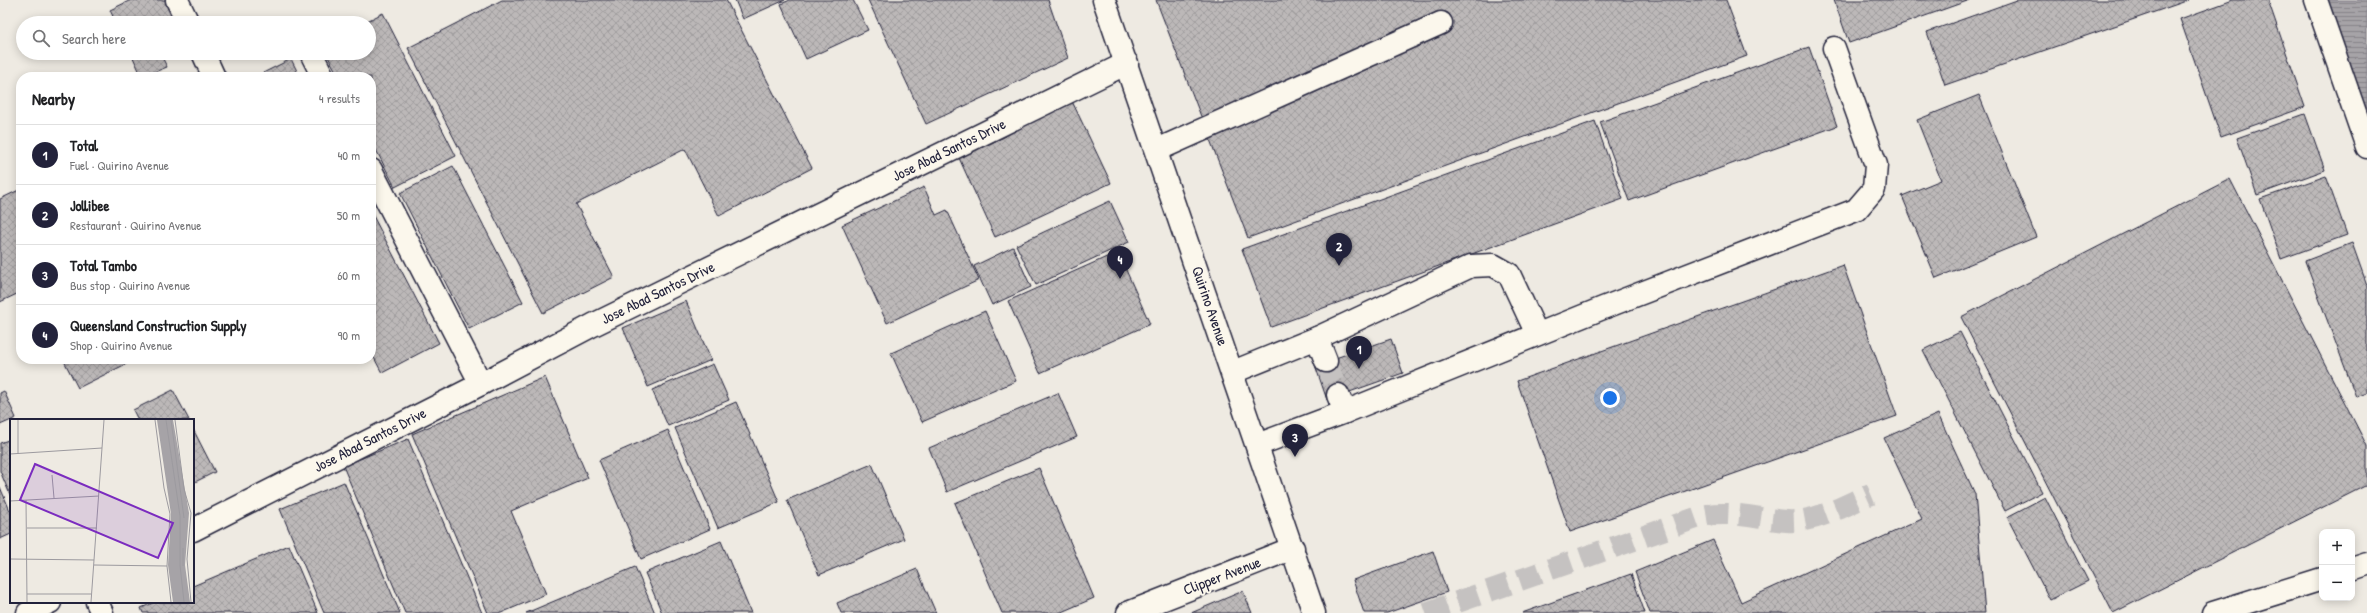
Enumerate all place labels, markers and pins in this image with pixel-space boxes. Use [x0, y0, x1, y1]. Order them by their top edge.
pin: 2 [1326, 233, 1352, 266]
pin: 4 [1107, 246, 1133, 279]
pin: 1 [1346, 336, 1372, 369]
pin: 3 [1282, 424, 1308, 457]

